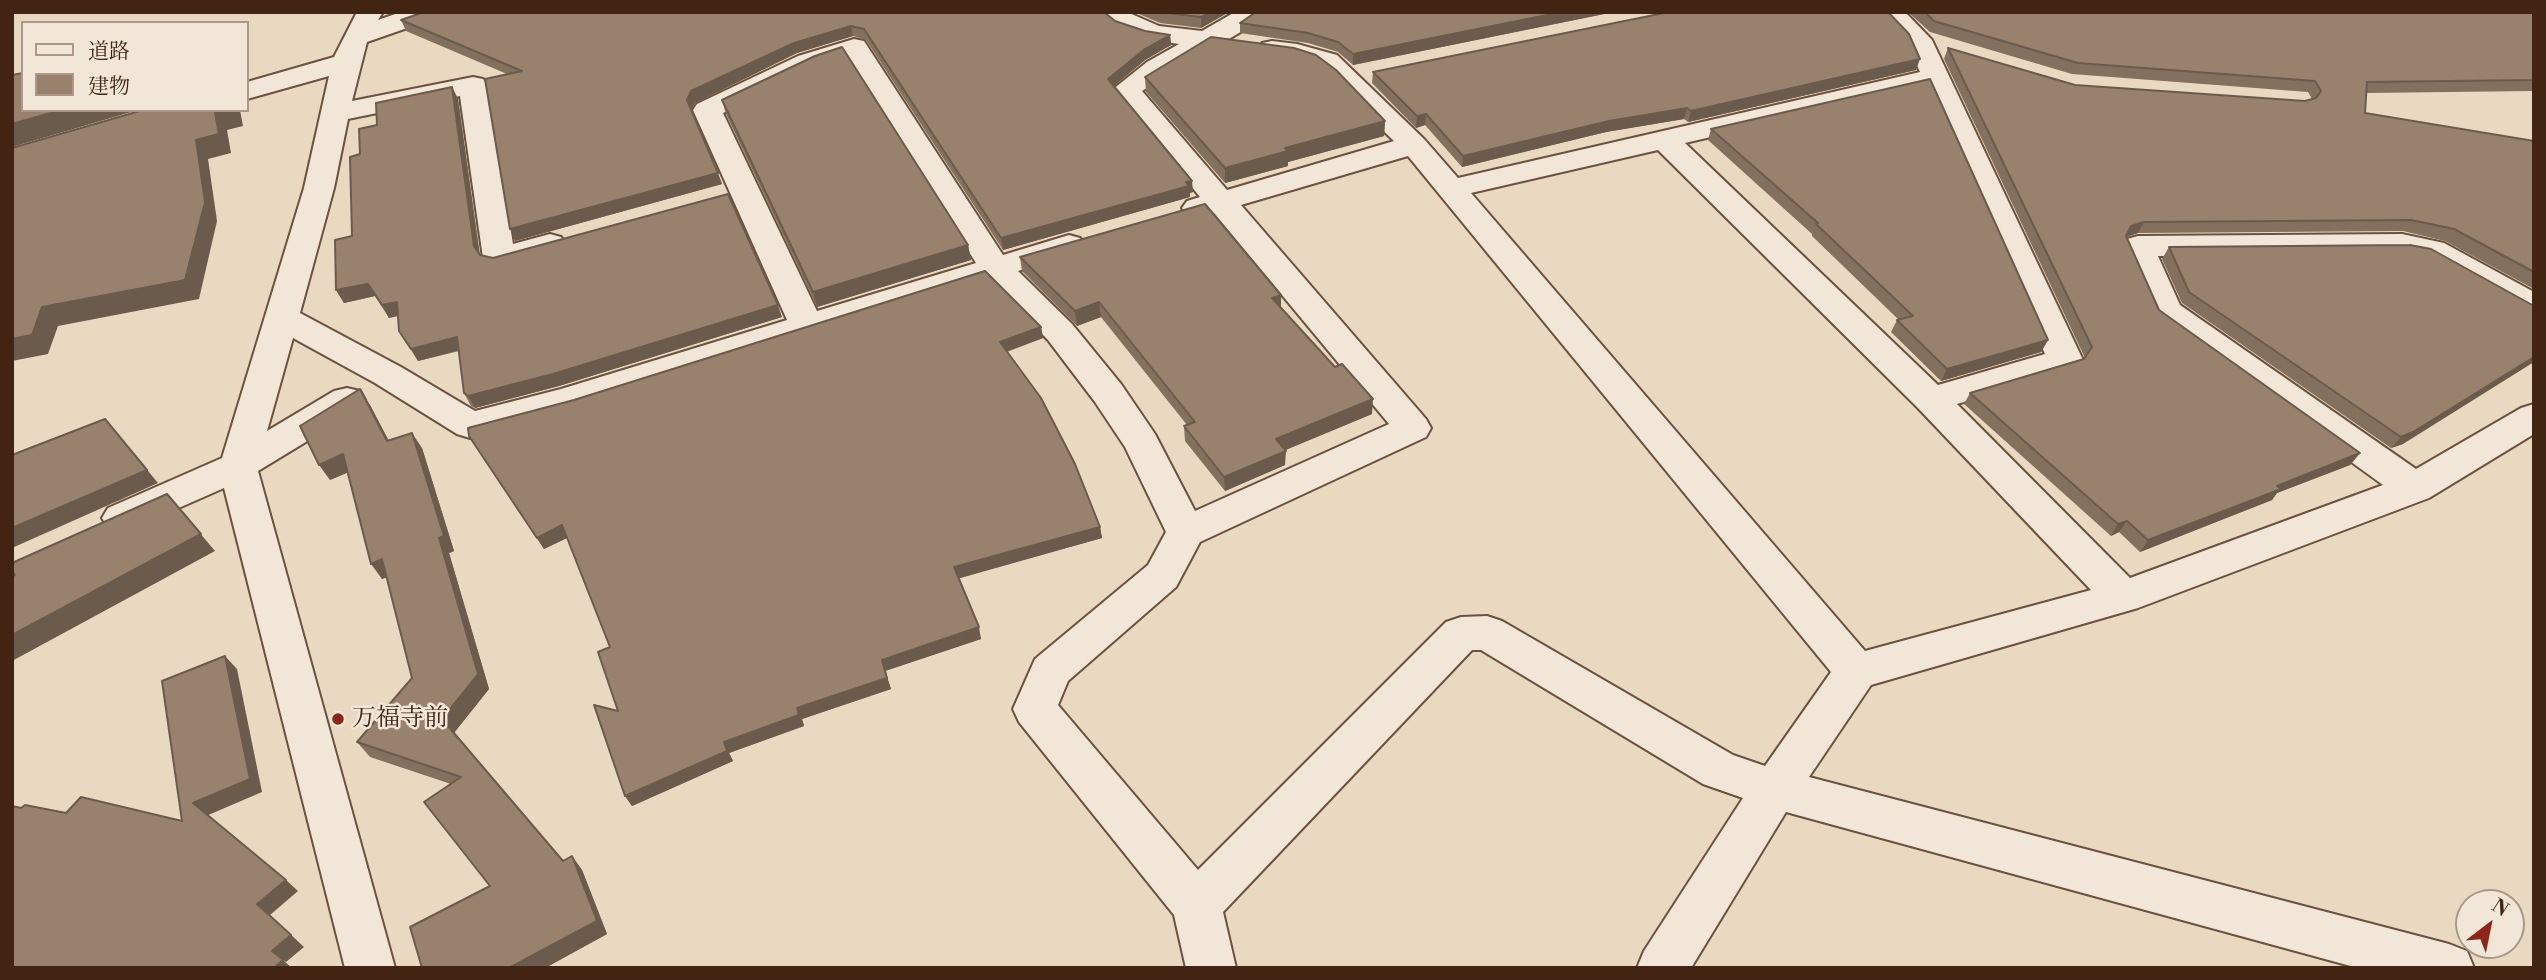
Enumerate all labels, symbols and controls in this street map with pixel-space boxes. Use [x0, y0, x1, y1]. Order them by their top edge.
legend [21, 21, 248, 112]
text: 道路 [88, 39, 130, 65]
text: 建物 [88, 74, 130, 100]
place label: 万福寺前 [352, 705, 448, 733]
marker: 万福寺前 [330, 711, 346, 727]
north arrow [2455, 889, 2525, 959]
text: N [2487, 894, 2513, 922]

